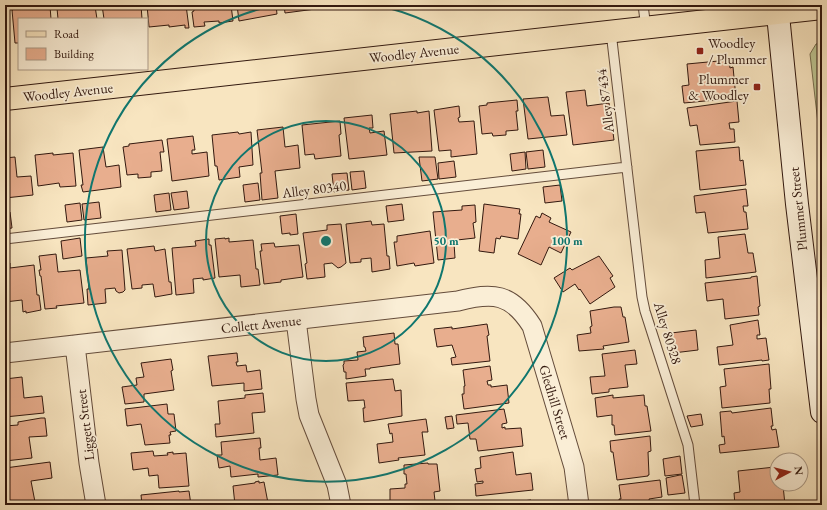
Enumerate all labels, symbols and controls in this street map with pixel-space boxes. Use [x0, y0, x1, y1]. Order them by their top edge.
legend [18, 18, 148, 70]
text: Road [54, 26, 80, 42]
place label: Woodley / Plummer [708, 34, 767, 68]
street label: Woodley Avenue [368, 39, 460, 67]
text: Building [54, 46, 95, 62]
marker: Woodley / Plummer [695, 46, 705, 56]
street label: Alley 87434 [592, 68, 618, 135]
place label: Plummer & Woodley [688, 70, 750, 104]
street label: Woodley Avenue [22, 78, 114, 106]
marker: Plummer & Woodley [752, 82, 762, 92]
street label: Plummer Street [785, 166, 811, 252]
street label: Alley 80340 [280, 176, 347, 202]
text: 50 m [433, 233, 459, 249]
text: 100 m [551, 233, 583, 249]
centre of rings [319, 234, 333, 248]
street label: Alley 80328 [650, 299, 686, 367]
street label: Collett Avenue [220, 311, 303, 337]
street label: Gledhill Street [535, 363, 575, 442]
street label: Liggett Street [72, 388, 98, 462]
north arrow [769, 452, 809, 492]
text: N [791, 466, 806, 476]

